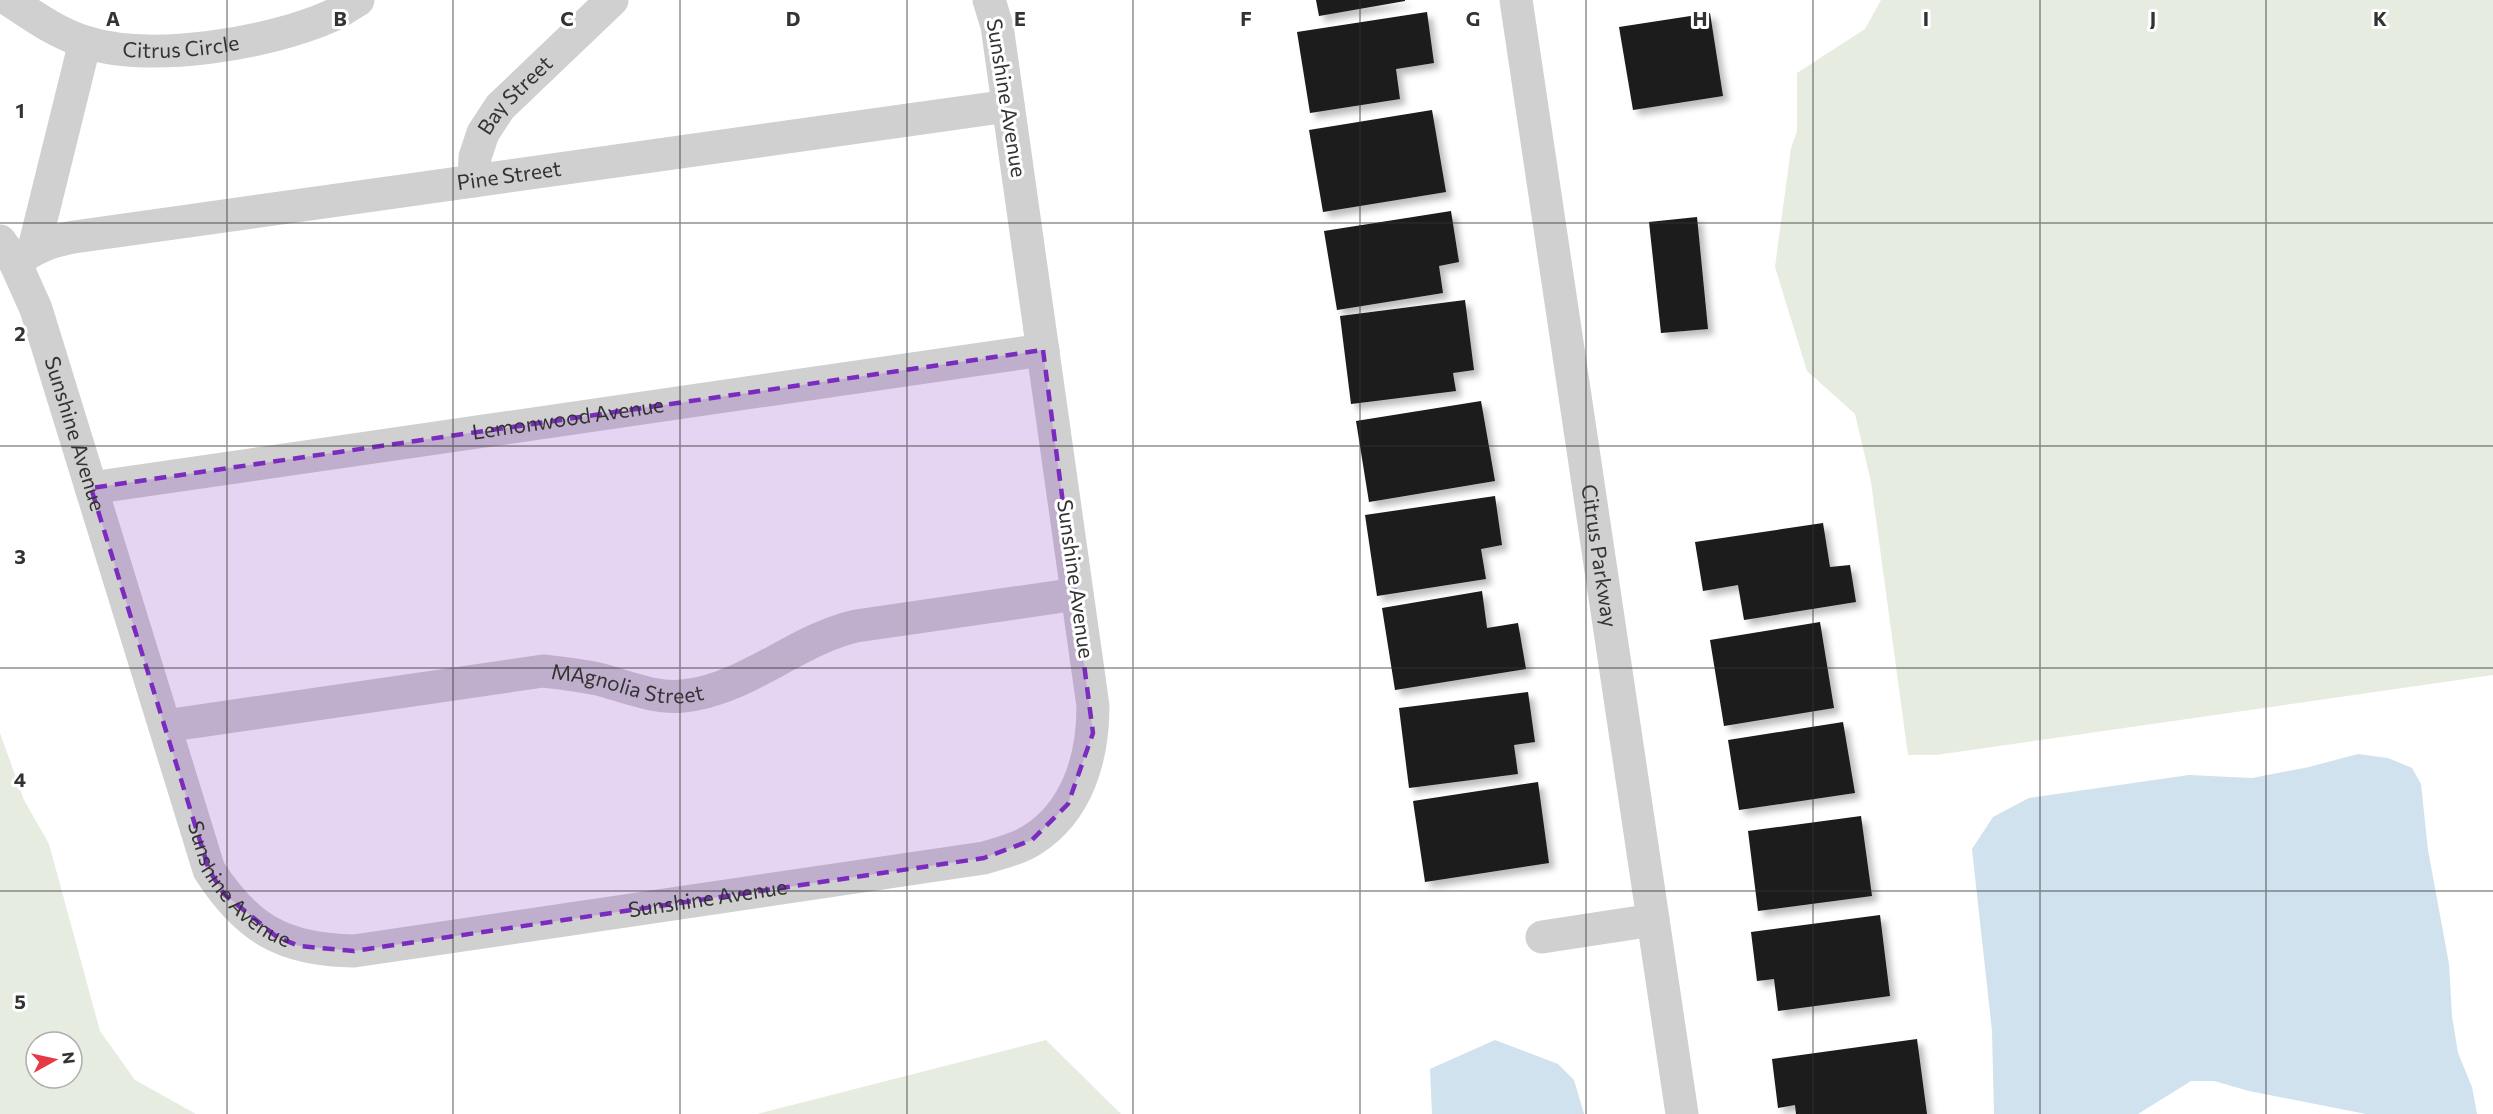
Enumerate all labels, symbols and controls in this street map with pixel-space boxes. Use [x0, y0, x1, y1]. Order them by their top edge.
text: A [106, 6, 120, 30]
text: B [333, 6, 347, 30]
text: C [560, 6, 574, 30]
text: D [786, 6, 800, 30]
text: E [1014, 6, 1026, 30]
text: F [1240, 6, 1252, 30]
text: G [1466, 6, 1480, 30]
text: H [1693, 6, 1708, 30]
text: I [1923, 6, 1929, 30]
text: J [2150, 6, 2156, 30]
text: K [2373, 6, 2387, 30]
street label: Sunshine Avenue [983, 17, 1032, 179]
street label: Citrus Circle [122, 29, 241, 62]
street label: Bay Street [471, 50, 557, 139]
text: 1 [15, 98, 25, 122]
street label: Pine Street [455, 155, 563, 194]
text: 2 [14, 321, 26, 345]
street label: Sunshine Avenue [40, 353, 112, 514]
street label: Lemonwood Avenue [470, 391, 665, 444]
street label: Citrus Parkway [1577, 482, 1623, 629]
street label: Sunshine Avenue [1053, 498, 1100, 660]
text: 3 [14, 544, 26, 568]
street label: MAgnolia Street [550, 658, 706, 708]
text: 4 [14, 767, 26, 791]
street label: Sunshine Avenue [184, 818, 295, 952]
street label: Sunshine Avenue [626, 873, 789, 921]
text: 5 [14, 989, 26, 1013]
north arrow [24, 1030, 84, 1090]
text: N [59, 1051, 80, 1065]

